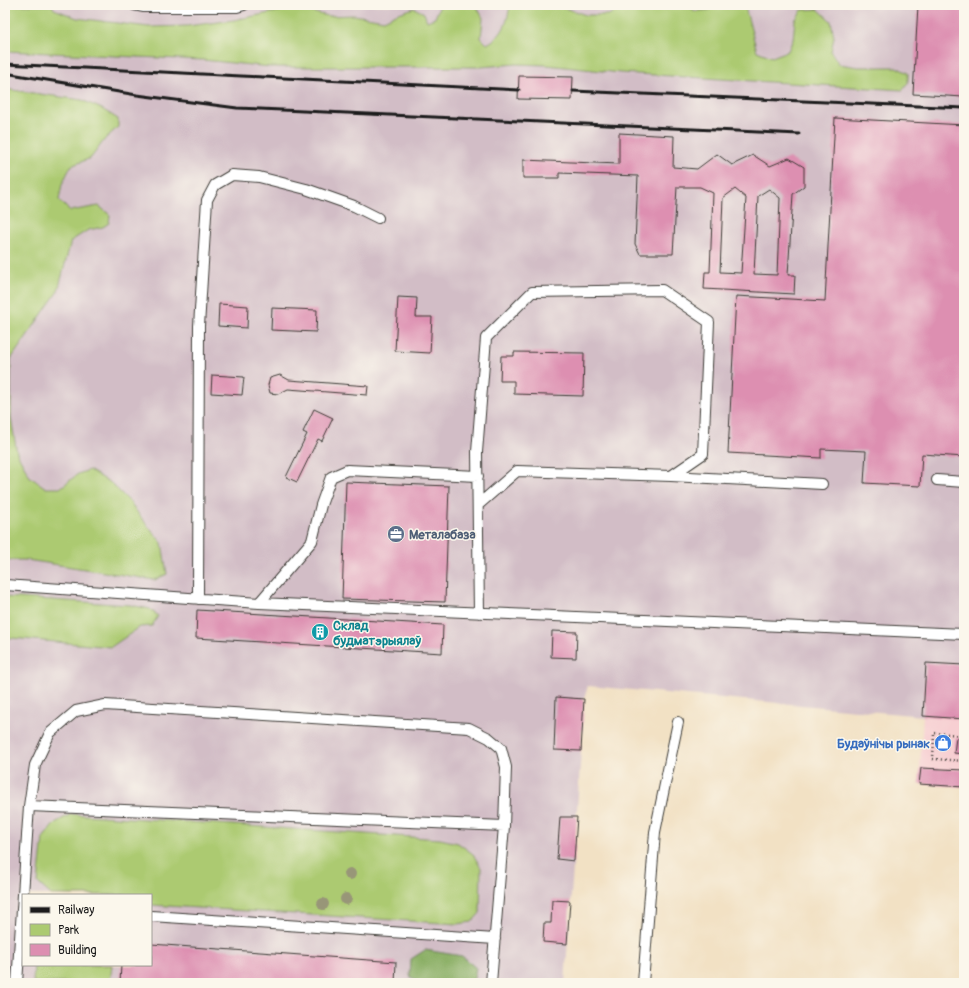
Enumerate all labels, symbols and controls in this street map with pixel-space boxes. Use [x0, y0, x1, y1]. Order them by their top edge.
office icon: Металабаза [386, 524, 406, 544]
place label: Металабаза [409, 527, 476, 543]
place label: Склад будматэрыялаў [333, 618, 421, 649]
building icon: Склад будматэрыялаў [310, 622, 330, 642]
shop icon: Будаўнічы рынак [933, 733, 953, 753]
place label: Будаўнічы рынак [837, 736, 930, 752]
legend [22, 894, 152, 966]
text: Railway [58, 903, 94, 918]
text: Park [58, 923, 79, 938]
text: Building [58, 943, 97, 958]

